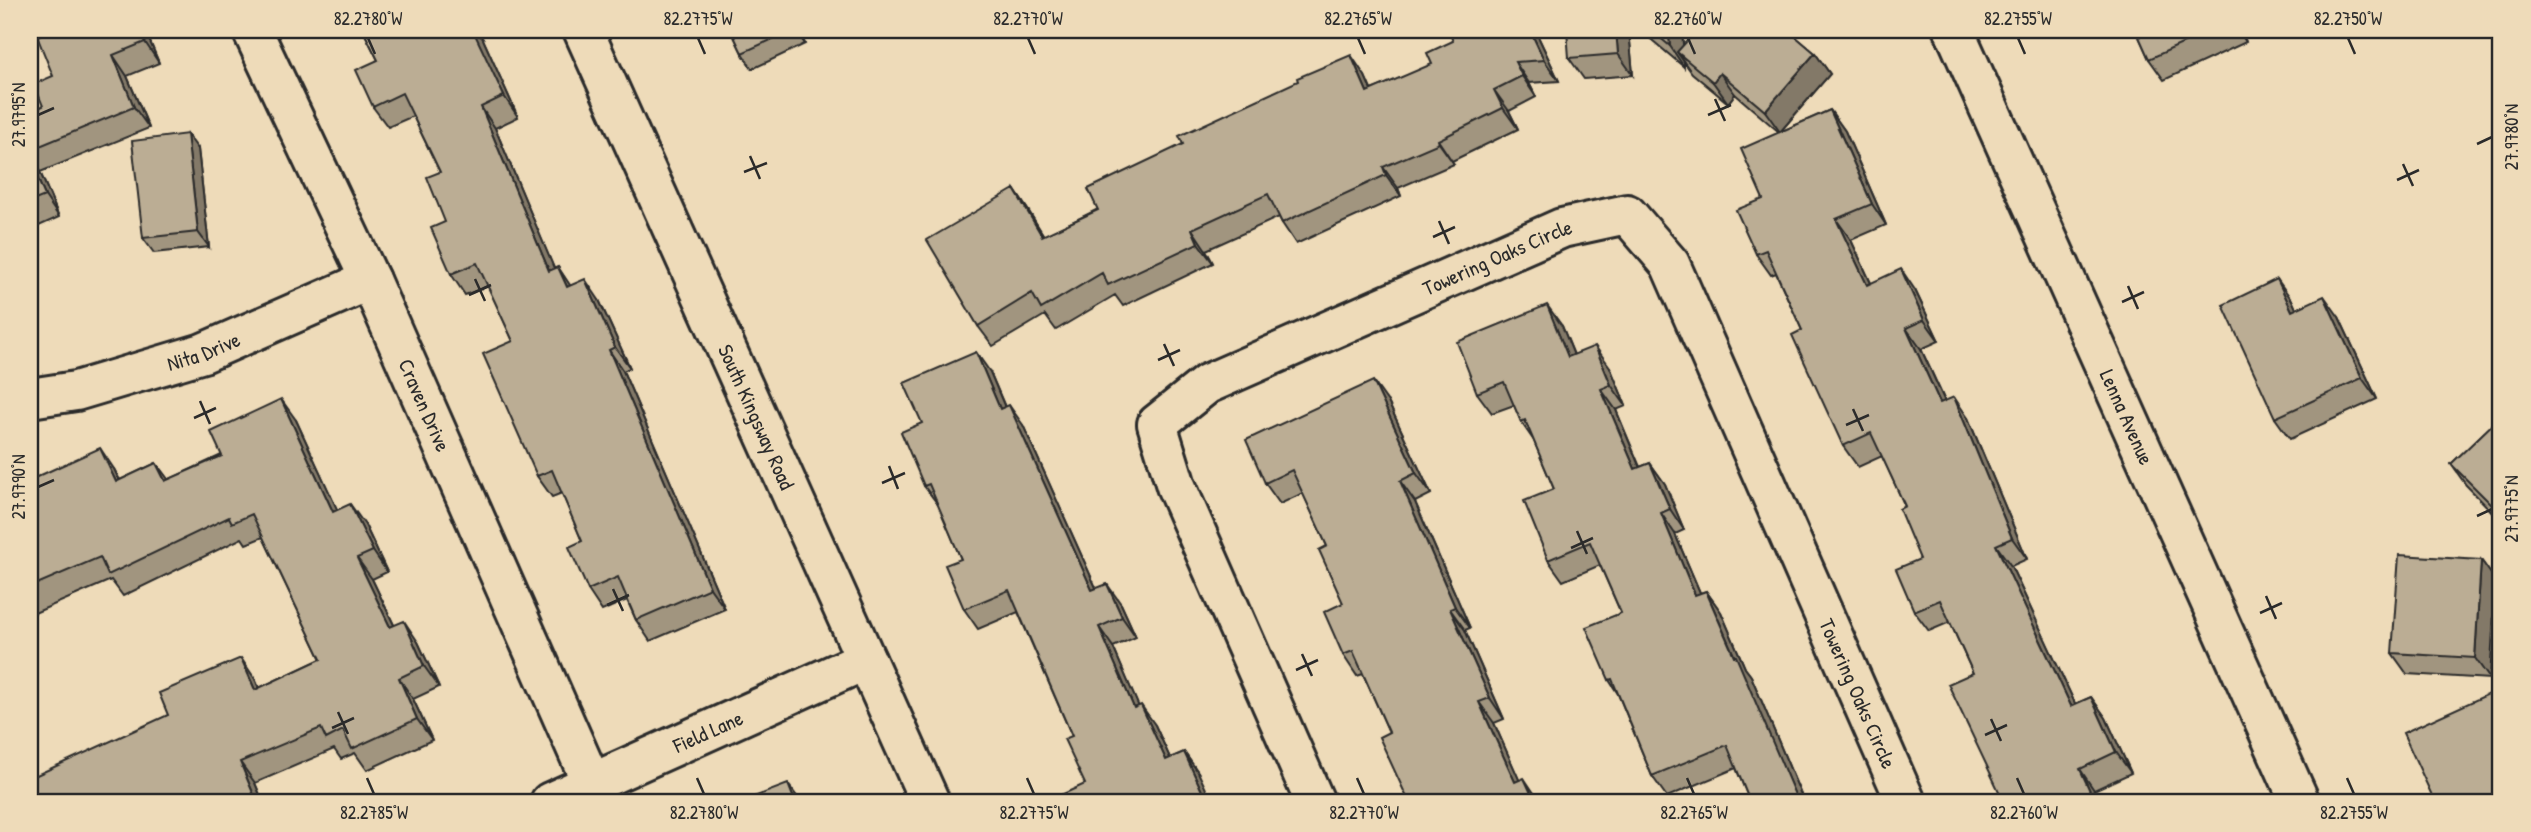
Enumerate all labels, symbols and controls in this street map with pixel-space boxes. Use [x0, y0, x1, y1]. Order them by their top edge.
text: 82.2780°W [334, 6, 402, 31]
text: 82.2775°W [663, 6, 733, 31]
text: 82.2770°W [993, 6, 1063, 31]
text: 82.2765°W [1324, 6, 1392, 31]
text: 82.2760°W [1654, 6, 1722, 31]
text: 82.2755°W [1984, 6, 2052, 31]
text: 82.2750°W [2314, 6, 2382, 31]
text: 27.9795°N [6, 83, 31, 147]
text: 27.9780°N [2499, 104, 2524, 170]
street label: Towering Oaks Circle [1418, 212, 1574, 302]
street label: Nita Drive [163, 324, 244, 377]
street label: South Kingsway Road [712, 340, 802, 494]
street label: Craven Drive [392, 354, 458, 456]
street label: Lenna Avenue [2093, 365, 2161, 469]
text: 27.9790°N [6, 454, 31, 520]
text: 27.9775°N [2499, 476, 2524, 542]
street label: Towering Oaks Circle [1813, 614, 1904, 773]
street label: Field Lane [667, 703, 747, 760]
text: 82.2785°W [340, 800, 408, 825]
text: 82.2780°W [670, 800, 738, 825]
text: 82.2775°W [999, 800, 1069, 825]
text: 82.2770°W [1329, 800, 1399, 825]
text: 82.2765°W [1660, 800, 1728, 825]
text: 82.2760°W [1990, 800, 2058, 825]
text: 82.2755°W [2320, 800, 2388, 825]

